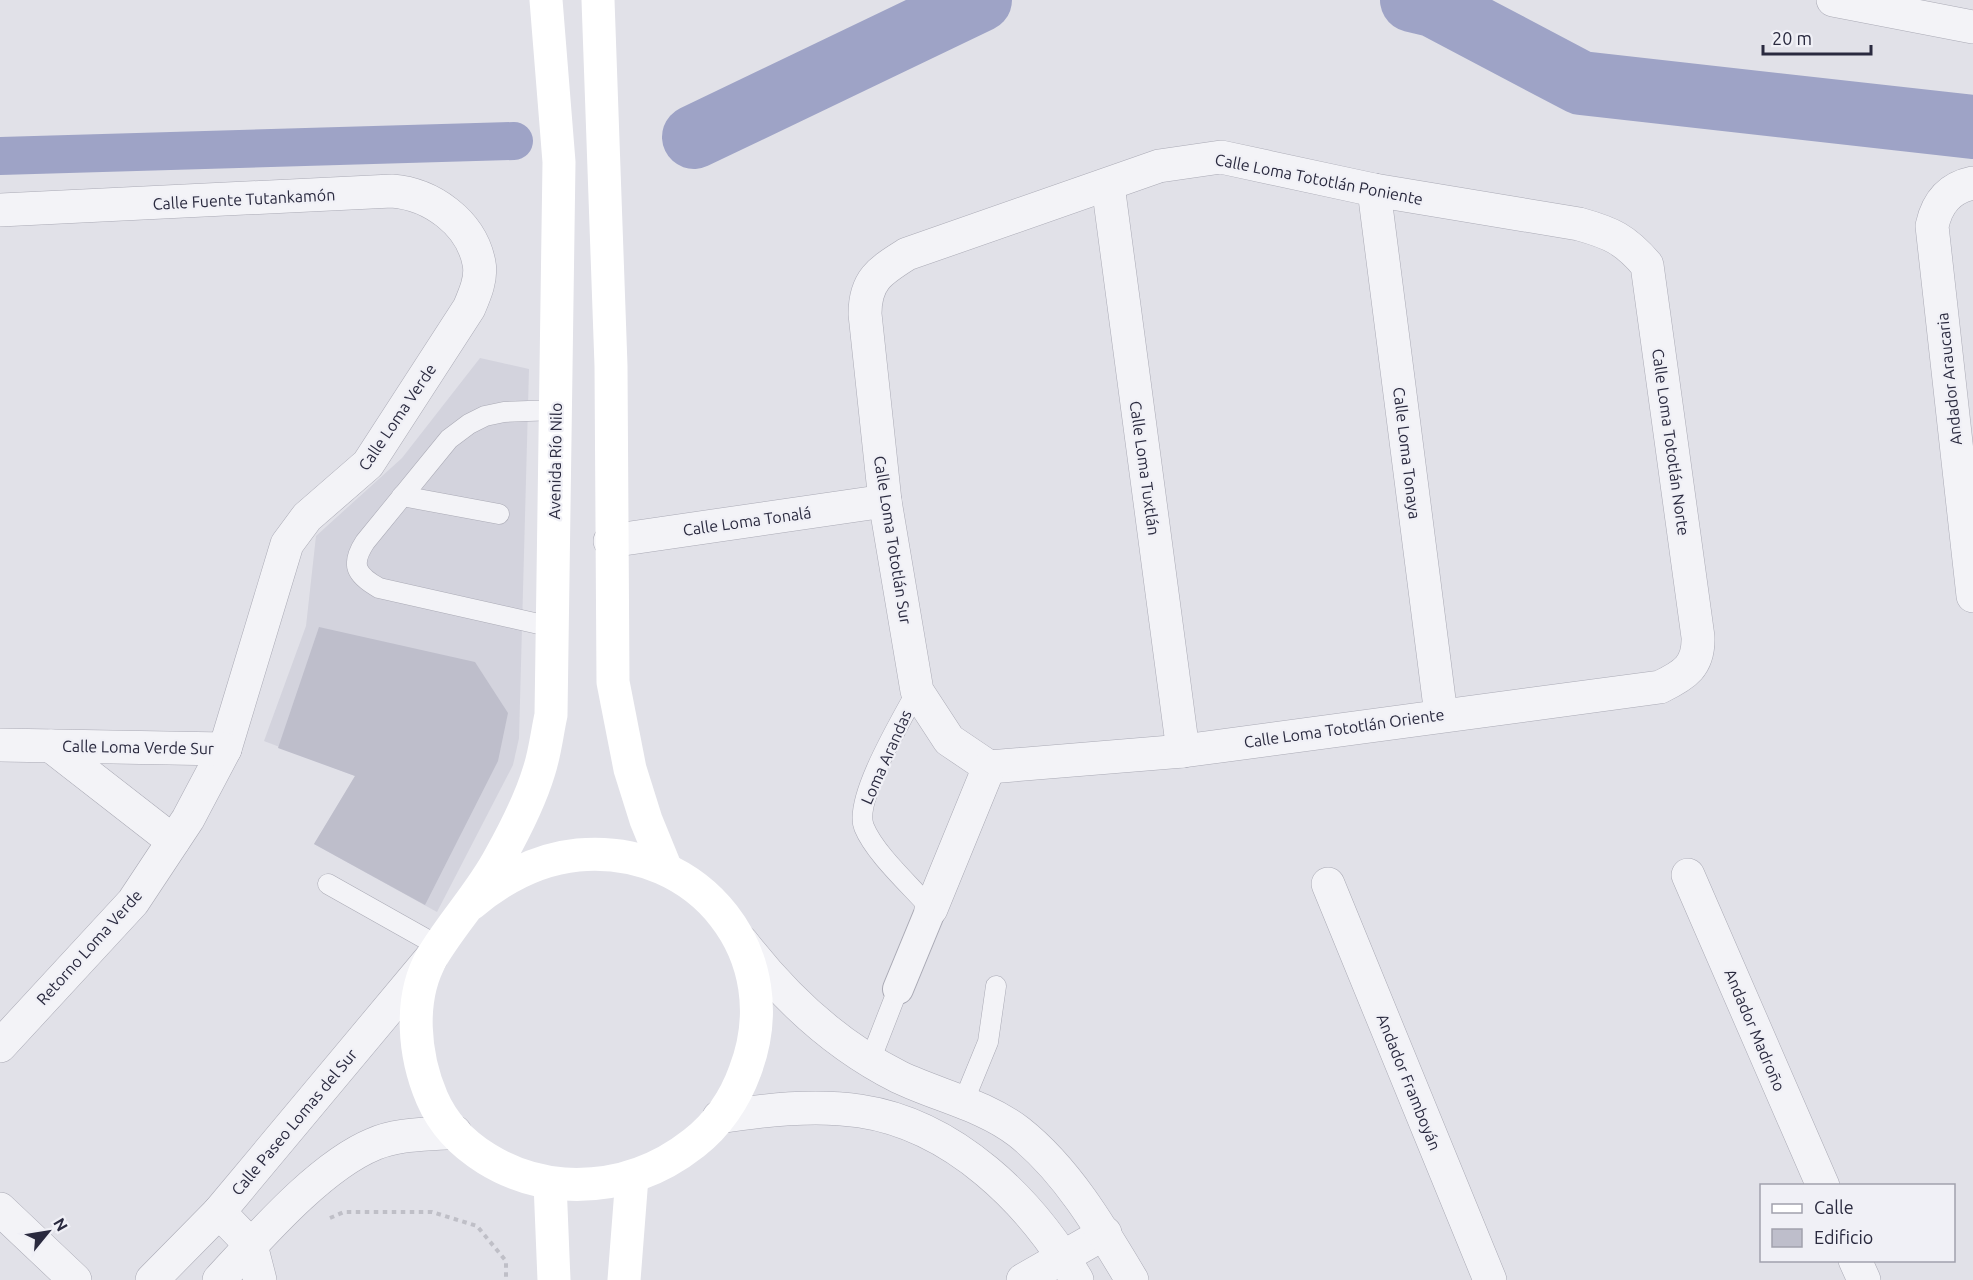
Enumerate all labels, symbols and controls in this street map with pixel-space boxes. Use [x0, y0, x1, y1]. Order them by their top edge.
scale bar [1763, 18, 1871, 56]
text: 20 m [1772, 28, 1812, 48]
street label: Calle Loma Tototlán Poniente [1213, 150, 1425, 208]
street label: Calle Fuente Tutankamón [152, 185, 336, 213]
street label: Andador Araucaria [1933, 312, 1965, 446]
street label: Calle Loma Tototlán Norte [1649, 347, 1693, 537]
street label: Calle Loma Verde [355, 360, 439, 474]
street label: Calle Loma Tonaya [1390, 386, 1424, 520]
street label: Calle Loma Tuxtlán [1127, 400, 1163, 536]
street label: Avenida Río Nilo [545, 402, 565, 520]
street label: Calle Loma Tototlán Sur [871, 454, 915, 626]
street label: Calle Loma Tonalá [682, 503, 812, 539]
street label: Calle Loma Tototlán Oriente [1243, 705, 1445, 751]
street label: Loma Arandas [857, 707, 915, 807]
street label: Calle Loma Verde Sur [62, 737, 214, 757]
street label: Retorno Loma Verde [33, 886, 145, 1008]
street label: Andador Madroño [1721, 966, 1789, 1094]
street label: Andador Framboyán [1373, 1011, 1445, 1153]
street label: Calle Paseo Lomas del Sur [228, 1045, 360, 1199]
legend [1760, 1184, 1955, 1262]
text: Calle [1814, 1197, 1854, 1217]
north arrow [18, 1202, 78, 1262]
text: N [50, 1215, 72, 1234]
text: Edificio [1814, 1227, 1873, 1247]

